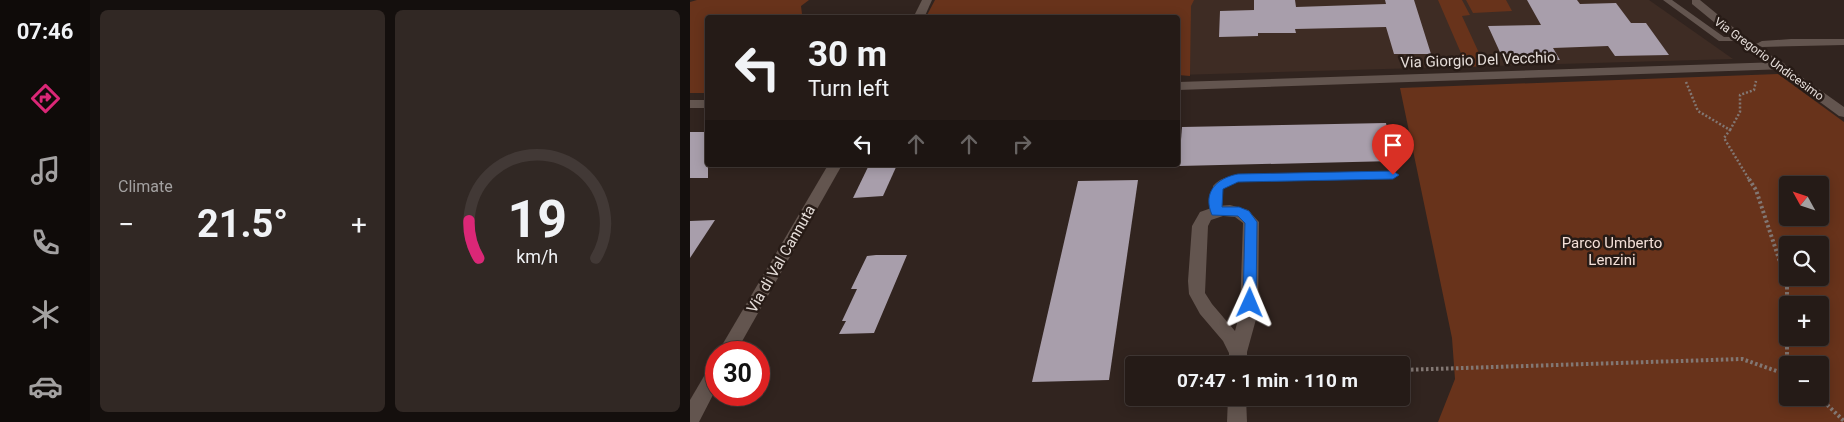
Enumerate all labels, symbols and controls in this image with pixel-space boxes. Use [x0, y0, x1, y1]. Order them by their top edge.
street label: Via Gregorio Undicesimo [1711, 14, 1827, 104]
text: 07:46 [17, 19, 73, 44]
text: 30 m [808, 34, 887, 75]
icon: left [725, 35, 790, 100]
street label: Via Giorgio Del Vecchio [1400, 48, 1556, 72]
text: Turn left [808, 76, 889, 101]
icon: directions [28, 81, 63, 116]
pin [1372, 124, 1414, 175]
icon: left [849, 130, 877, 158]
icon: ahead [902, 130, 930, 158]
icon: ahead [955, 130, 983, 158]
icon: right [1008, 130, 1036, 158]
icon: arrive [1379, 131, 1407, 159]
icon: music [28, 153, 63, 188]
north arrow [1779, 176, 1829, 226]
map controls [1779, 176, 1829, 406]
text: Climate [118, 177, 173, 196]
text: 19 [508, 189, 567, 250]
text: 21.5° [197, 202, 288, 246]
street label: Via di Val Cannuta [743, 202, 819, 316]
text: − [118, 208, 134, 241]
text: + [351, 208, 367, 241]
icon: phone [28, 225, 63, 260]
park label: Parco Umberto Lenzini [1562, 234, 1662, 269]
button: search [1779, 236, 1829, 286]
text: km/h [517, 246, 558, 267]
position arrow [1223, 276, 1275, 328]
button: + [1779, 296, 1829, 346]
icon: climate [28, 297, 63, 332]
speed limit sign: 30 [705, 341, 770, 406]
button: − [1779, 356, 1829, 406]
icon: car [28, 369, 63, 404]
text: 07:47 · 1 min · 110 m [1177, 369, 1358, 392]

